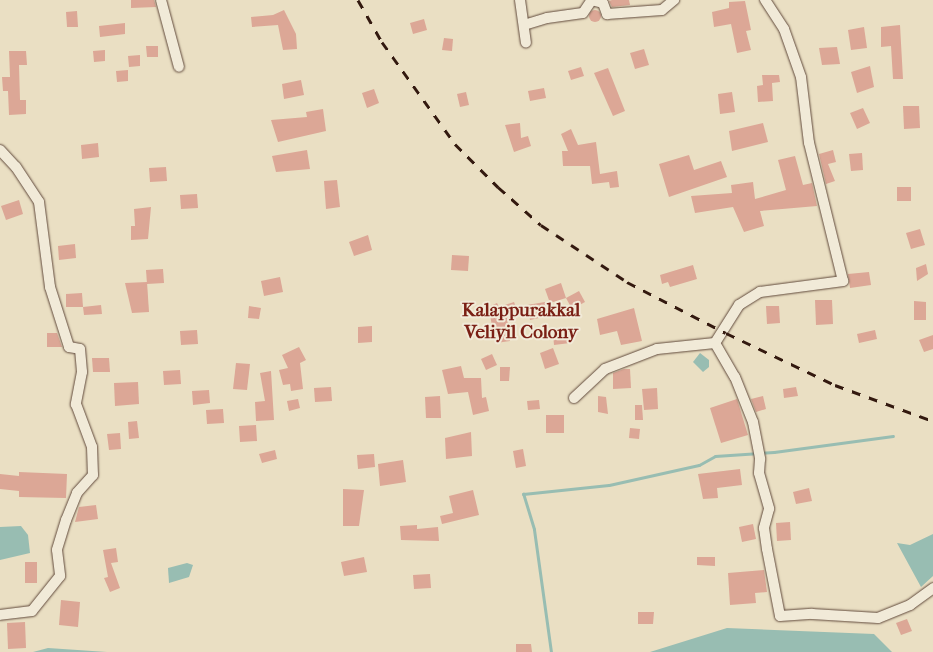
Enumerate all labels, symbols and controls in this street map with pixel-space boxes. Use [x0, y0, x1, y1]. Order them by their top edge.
district label: Kalappurakkal Veliyil Colony [462, 300, 580, 344]

